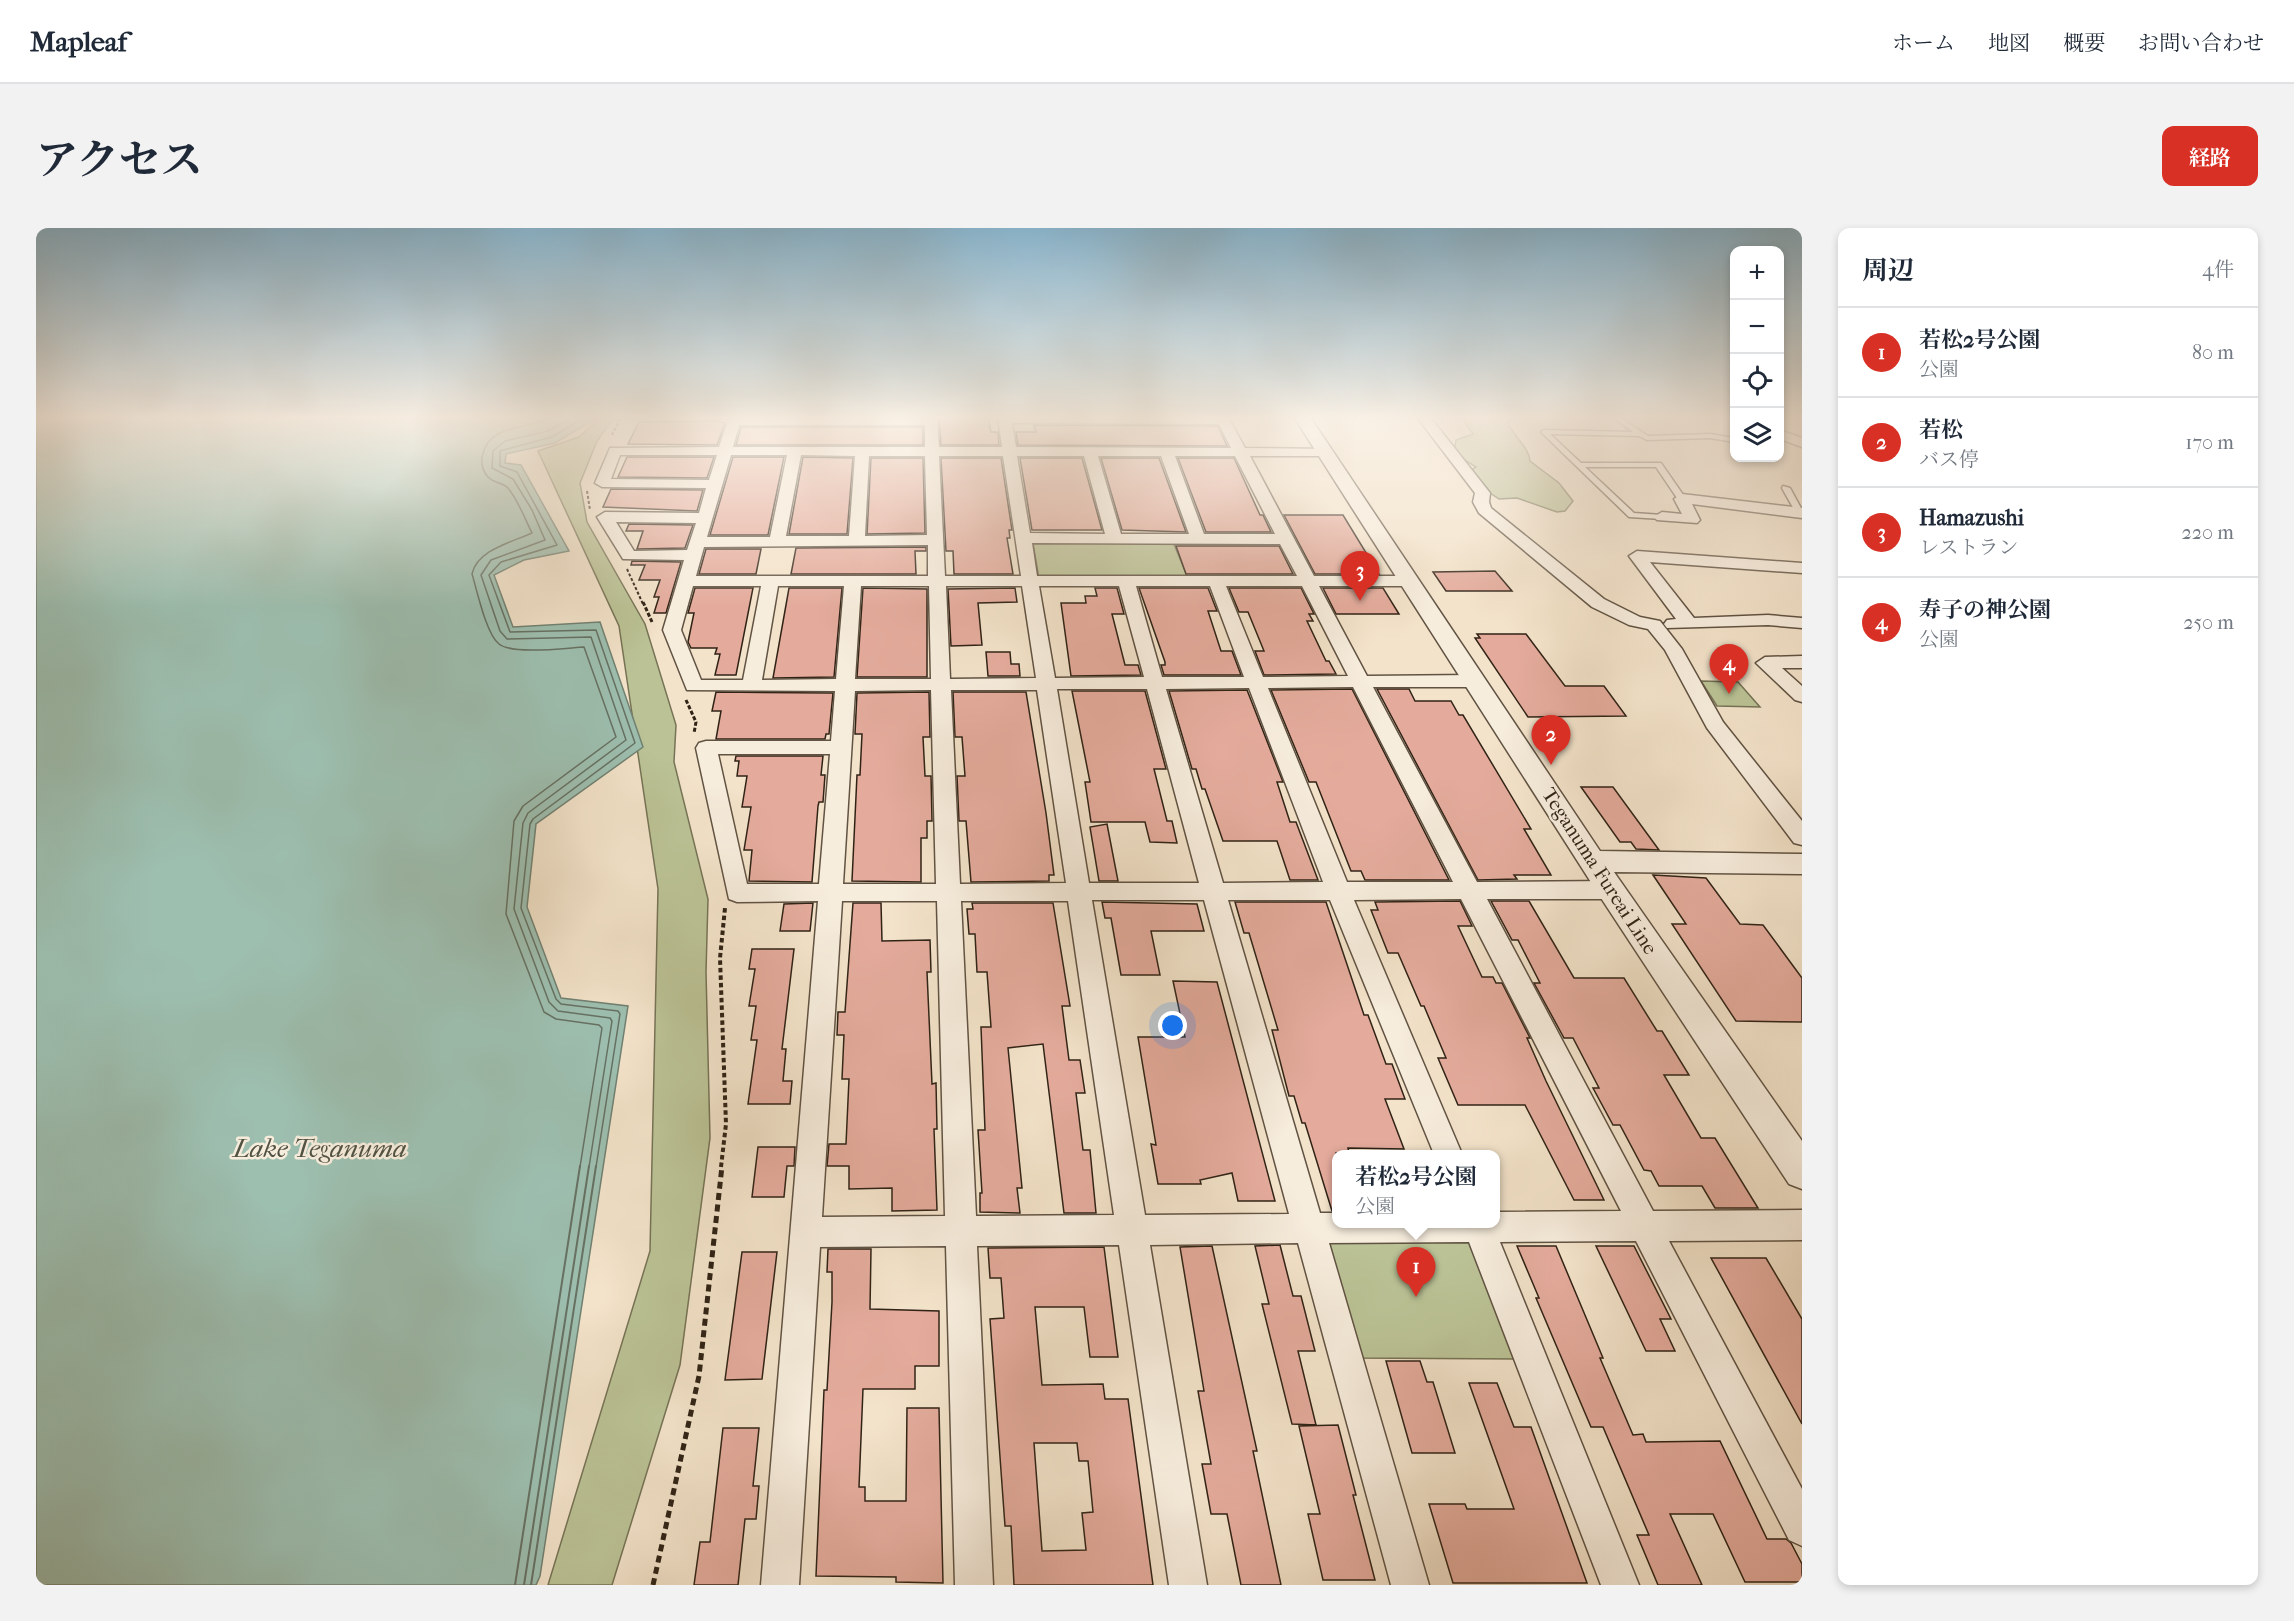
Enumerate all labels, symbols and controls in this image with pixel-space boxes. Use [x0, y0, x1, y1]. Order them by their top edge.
text: Mapleaf [30, 25, 127, 58]
text: ホーム [1892, 31, 1955, 55]
text: 地図 [1988, 31, 2030, 55]
text: 概要 [2063, 31, 2105, 55]
text: お問い合わせ [2138, 31, 2264, 55]
button: 経路 [2162, 126, 2258, 186]
text: アクセス [36, 136, 203, 185]
map controls [1730, 246, 1784, 462]
button: + [1730, 246, 1784, 300]
text: 周辺 [1862, 255, 1914, 286]
text: 4件 [2202, 258, 2234, 281]
button: − [1730, 300, 1784, 354]
text: 若松2号公園 [1919, 327, 2040, 353]
text: 1 [1878, 341, 1885, 364]
text: 80 m [2192, 341, 2234, 364]
button: locate [1730, 354, 1784, 408]
text: 公園 [1919, 358, 1959, 381]
button: layers [1730, 408, 1784, 462]
text: 若松 [1919, 417, 1963, 443]
text: 2 [1876, 431, 1887, 454]
text: 170 m [2185, 431, 2234, 454]
text: バス停 [1919, 448, 1979, 471]
text: Hamazushi [1919, 505, 2024, 531]
text: 3 [1877, 521, 1886, 544]
text: 220 m [2181, 521, 2234, 544]
text: レストラン [1919, 536, 2018, 559]
pin: 3 [1340, 552, 1380, 601]
text: 寿子の神公園 [1919, 597, 2051, 623]
text: 4 [1876, 611, 1887, 634]
text: 250 m [2183, 611, 2234, 634]
text: 公園 [1919, 628, 1959, 651]
pin: 4 [1710, 644, 1748, 694]
pin: 2 [1532, 716, 1570, 765]
street label: Teganuma Fureai Line [1537, 784, 1662, 959]
your location [1158, 1011, 1187, 1040]
water label: Lake Teganuma [231, 1133, 407, 1164]
popup [1332, 1150, 1500, 1228]
text: 若松2号公園 [1355, 1164, 1477, 1190]
text: 公園 [1355, 1195, 1395, 1218]
pin: 1 [1396, 1248, 1436, 1297]

